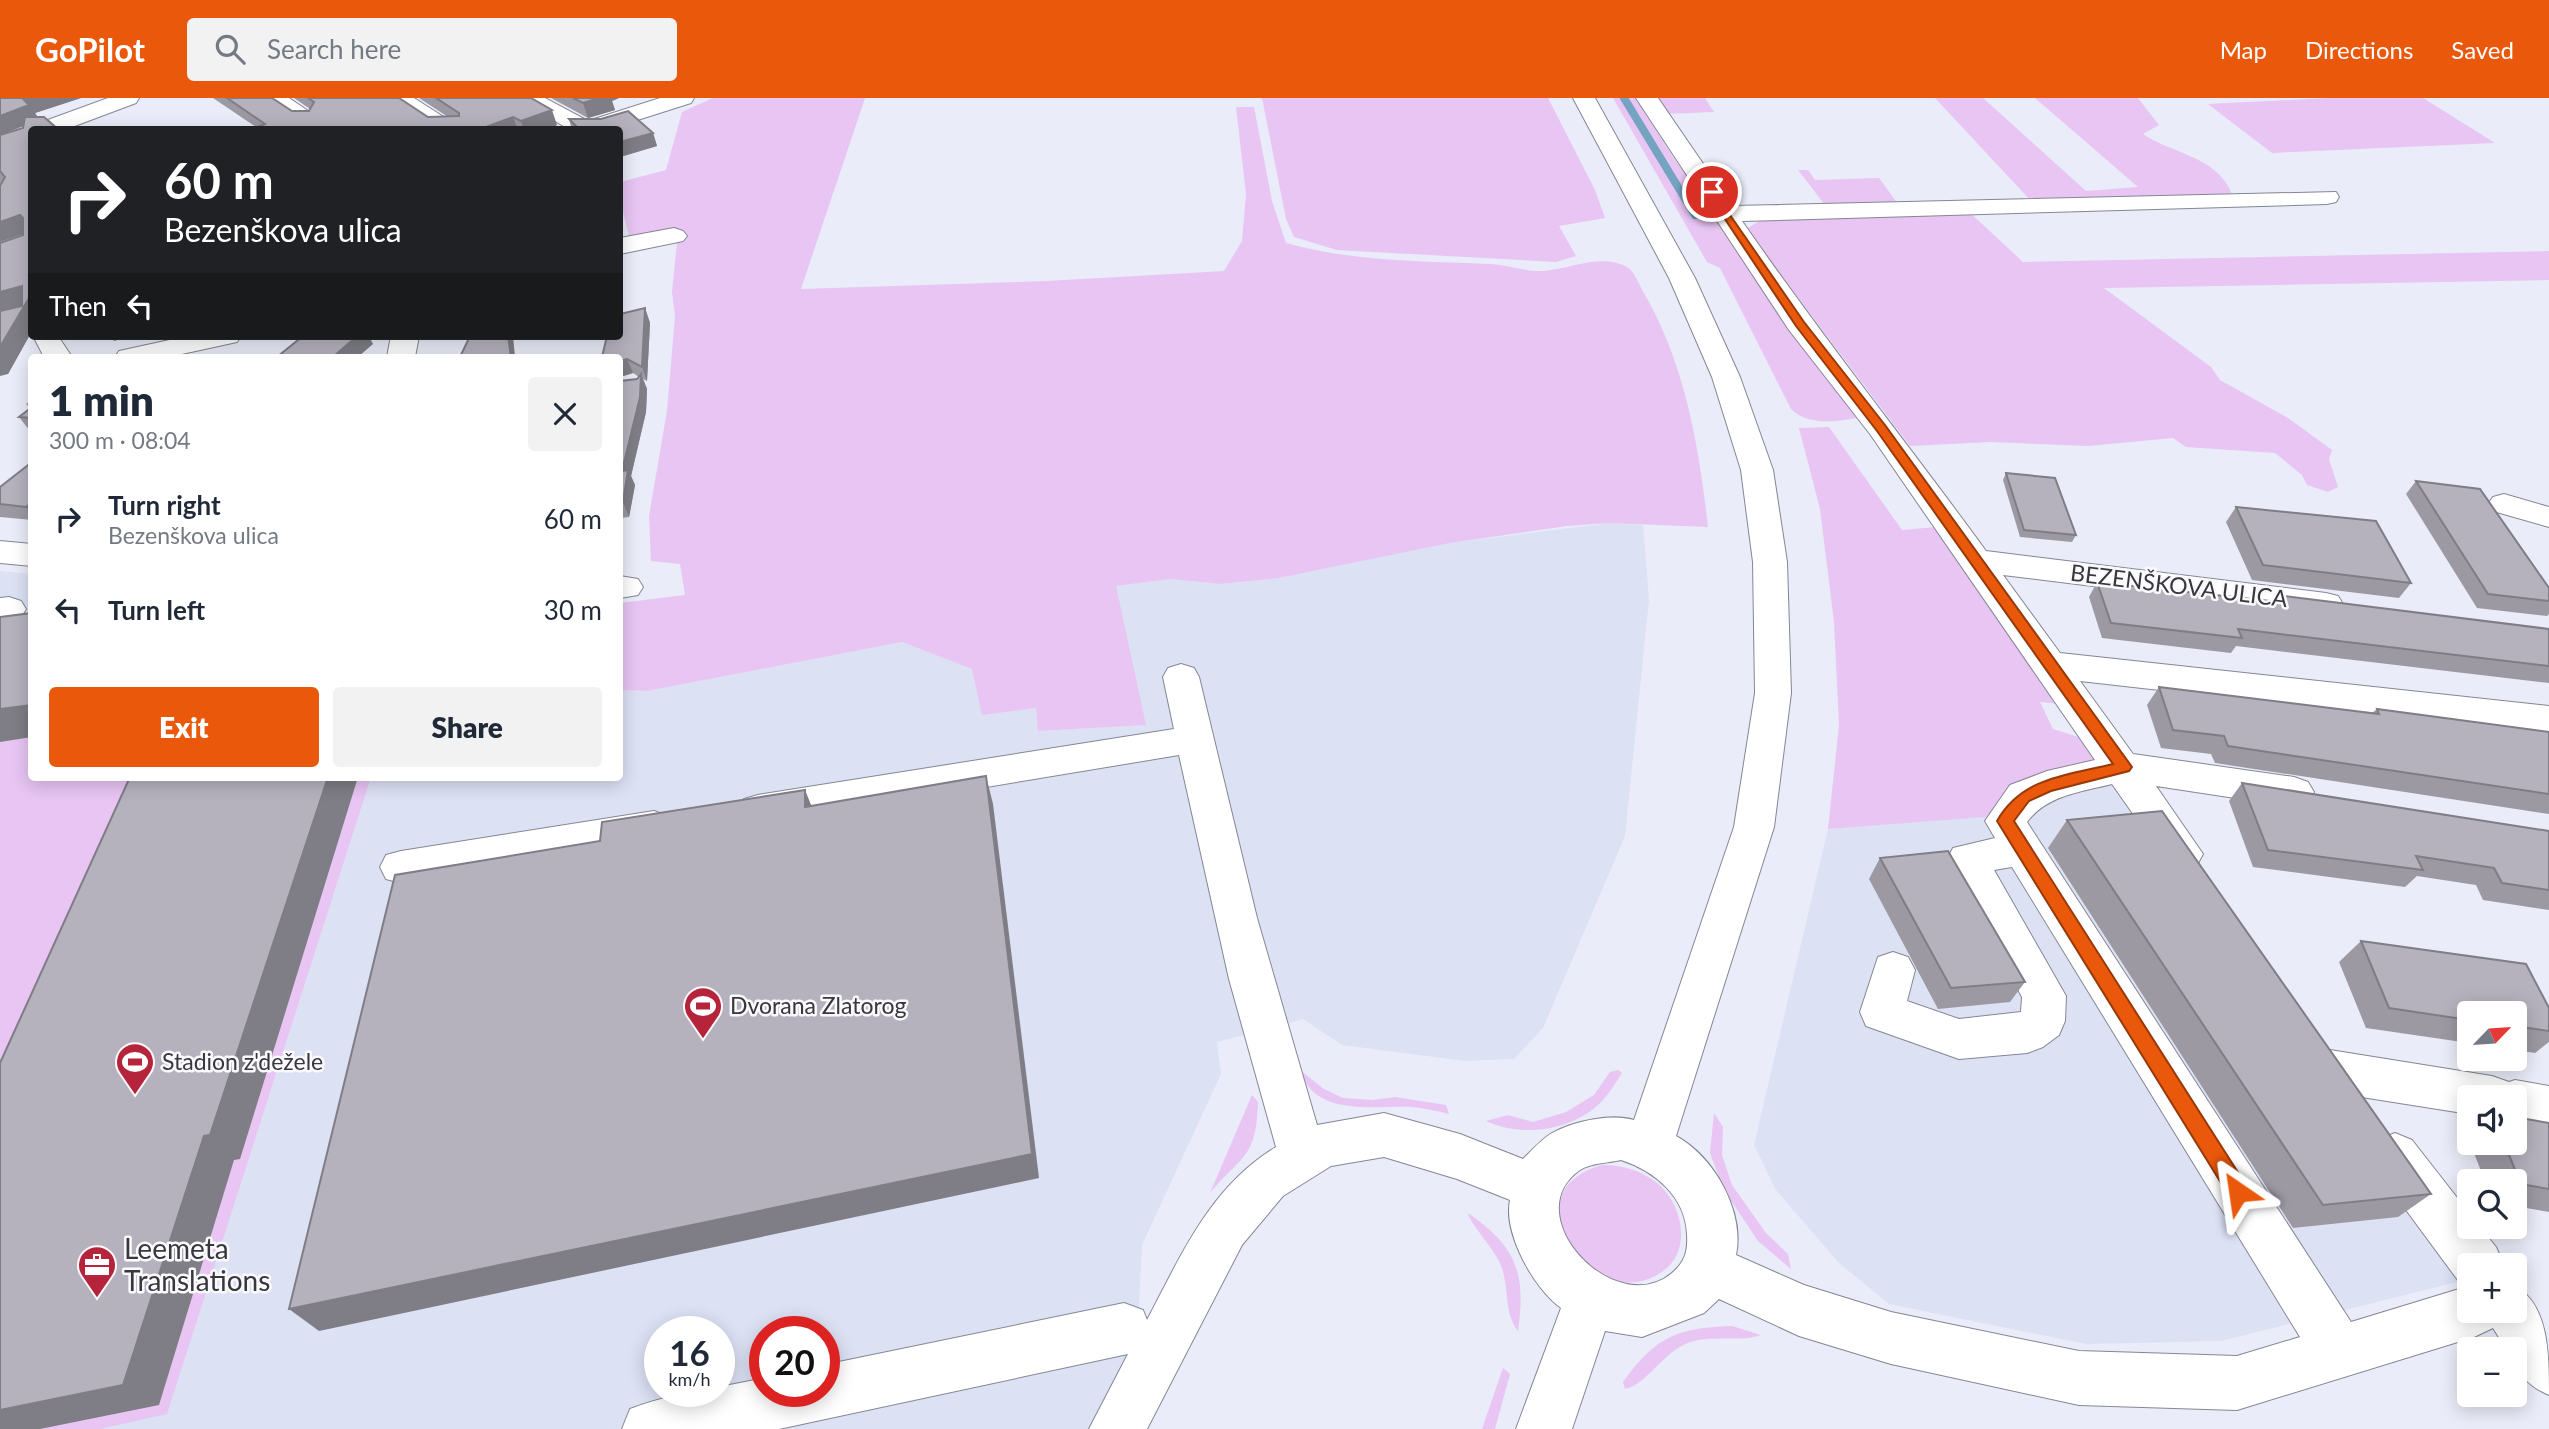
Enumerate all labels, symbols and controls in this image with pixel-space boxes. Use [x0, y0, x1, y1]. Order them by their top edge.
search box [187, 18, 677, 81]
text: GoPilot [35, 29, 145, 69]
icon: search [211, 30, 249, 68]
text: Search here [267, 33, 401, 65]
text: Map [2220, 35, 2267, 64]
text: Directions [2305, 35, 2413, 64]
text: Saved [2451, 35, 2514, 64]
text: 60 m [164, 151, 274, 209]
icon: right [49, 154, 140, 245]
pin [1682, 162, 1742, 222]
icon: arrive [1693, 173, 1731, 211]
text: Bezenškova ulica [164, 210, 402, 249]
icon: left [121, 287, 159, 325]
text: Then [49, 290, 107, 322]
text: 1 min [49, 375, 154, 425]
button: close [528, 377, 602, 451]
text: 300 m · 08:04 [49, 426, 191, 454]
text: Turn right [108, 489, 221, 521]
icon: right [49, 500, 87, 538]
text: 60 m [544, 503, 602, 535]
text: Bezenškova ulica [108, 521, 279, 549]
street label: BEZENŠKOVA ULICA [2069, 558, 2290, 612]
icon: left [49, 591, 87, 629]
text: Turn left [108, 594, 205, 626]
text: 30 m [544, 594, 602, 626]
button: Exit [49, 687, 319, 767]
button: Share [333, 687, 602, 767]
sports icon: Dvorana Zlatorog [682, 985, 724, 1040]
place label: Dvorana Zlatorog [730, 991, 906, 1019]
north arrow [2457, 1001, 2527, 1071]
map controls [2457, 1001, 2527, 1407]
sports icon: Stadion z'dežele [114, 1041, 156, 1096]
place label: Stadion z'dežele [162, 1047, 323, 1075]
button: sound [2457, 1085, 2527, 1155]
position arrow [2201, 1155, 2275, 1229]
button: search [2457, 1169, 2527, 1239]
place label: Leemeta Translations [124, 1231, 270, 1297]
office icon: Leemeta Translations [76, 1244, 118, 1299]
button: + [2457, 1253, 2527, 1323]
speed limit sign: 20 [749, 1316, 840, 1407]
text: 16 [669, 1331, 710, 1373]
button: − [2457, 1337, 2527, 1407]
text: km/h [668, 1368, 711, 1390]

